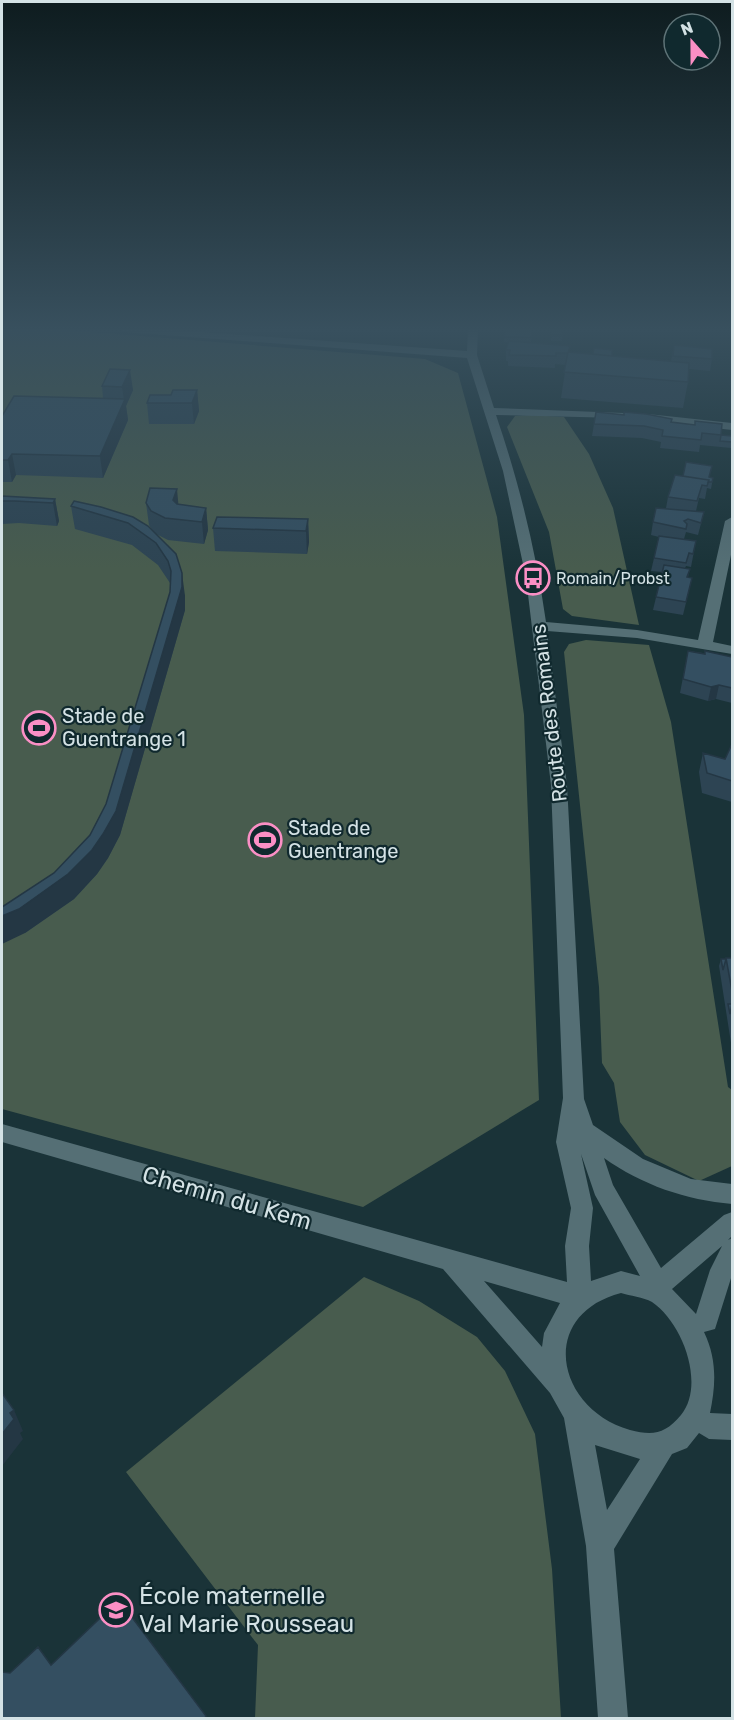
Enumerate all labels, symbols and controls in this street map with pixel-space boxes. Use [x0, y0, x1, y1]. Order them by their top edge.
north arrow [662, 12, 722, 72]
text: N [678, 18, 696, 39]
bus stop icon: Romain/Probst [515, 560, 551, 596]
place label: Romain/Probst [556, 569, 670, 588]
street label: Route des Romains [526, 623, 572, 803]
place label: Stade de Guentrange 1 [62, 704, 186, 751]
sports icon: Stade de Guentrange 1 [21, 710, 57, 746]
place label: Stade de Guentrange [288, 816, 398, 863]
sports icon: Stade de Guentrange [247, 822, 283, 858]
street label: Chemin du Kem [139, 1160, 315, 1236]
place label: École maternelle Val Marie Rousseau [139, 1582, 354, 1638]
school or university icon: École maternelle Val Marie Rousseau [98, 1592, 134, 1628]

